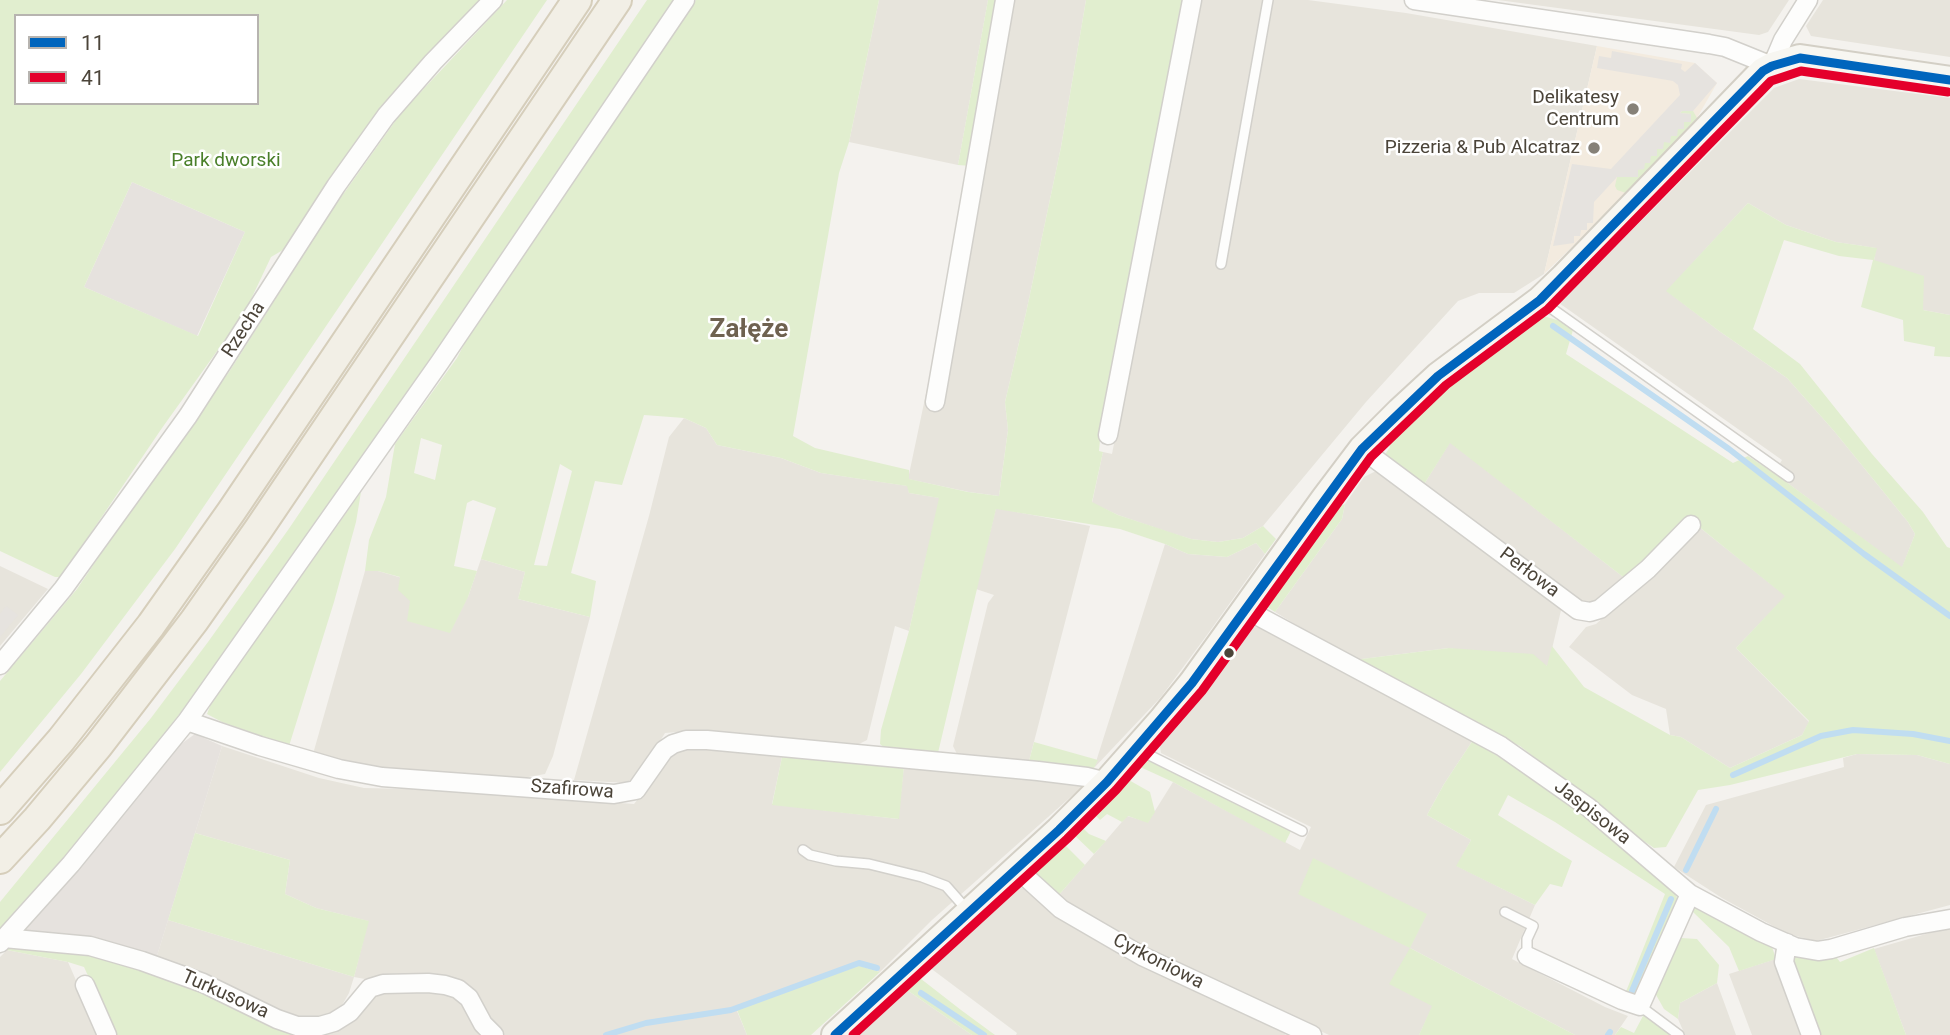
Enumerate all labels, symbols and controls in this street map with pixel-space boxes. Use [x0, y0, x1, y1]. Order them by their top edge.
legend [14, 14, 259, 105]
text: 11 [81, 31, 105, 55]
text: 41 [81, 66, 105, 90]
place label: Delikatesy Centrum [1532, 87, 1619, 131]
marker: Delikatesy Centrum [1625, 101, 1641, 117]
place label: Pizzeria & Pub Alcatraz [1385, 137, 1580, 159]
marker: Pizzeria & Pub Alcatraz [1586, 140, 1602, 156]
park label: Park dworski [171, 150, 281, 172]
street label: Rzecha [218, 298, 270, 362]
district label: Załęże [710, 314, 788, 346]
street label: Perłowa [1495, 543, 1563, 603]
unlabelled marker [1222, 646, 1236, 660]
street label: Szafirowa [530, 776, 614, 804]
street label: Jaspisowa [1549, 776, 1635, 850]
street label: Cyrkoniowa [1109, 929, 1207, 995]
street label: Turkusowa [178, 966, 272, 1024]

